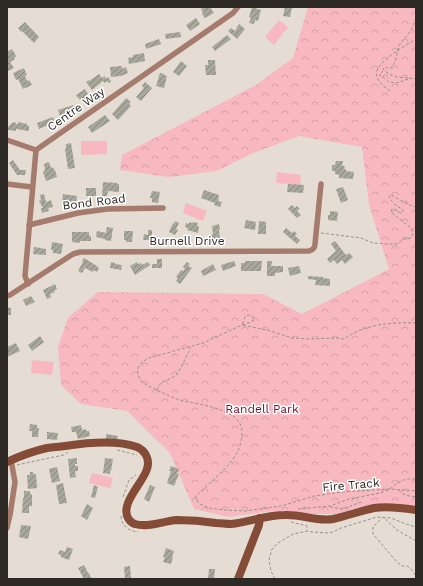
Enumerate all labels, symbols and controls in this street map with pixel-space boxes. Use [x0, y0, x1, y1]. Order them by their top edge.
street label: Centre Way [45, 84, 108, 134]
street label: Bond Road [62, 191, 126, 213]
street label: Burnell Drive [149, 234, 225, 248]
park label: Randell Park [225, 402, 299, 416]
street label: Fire Track [322, 476, 380, 494]

